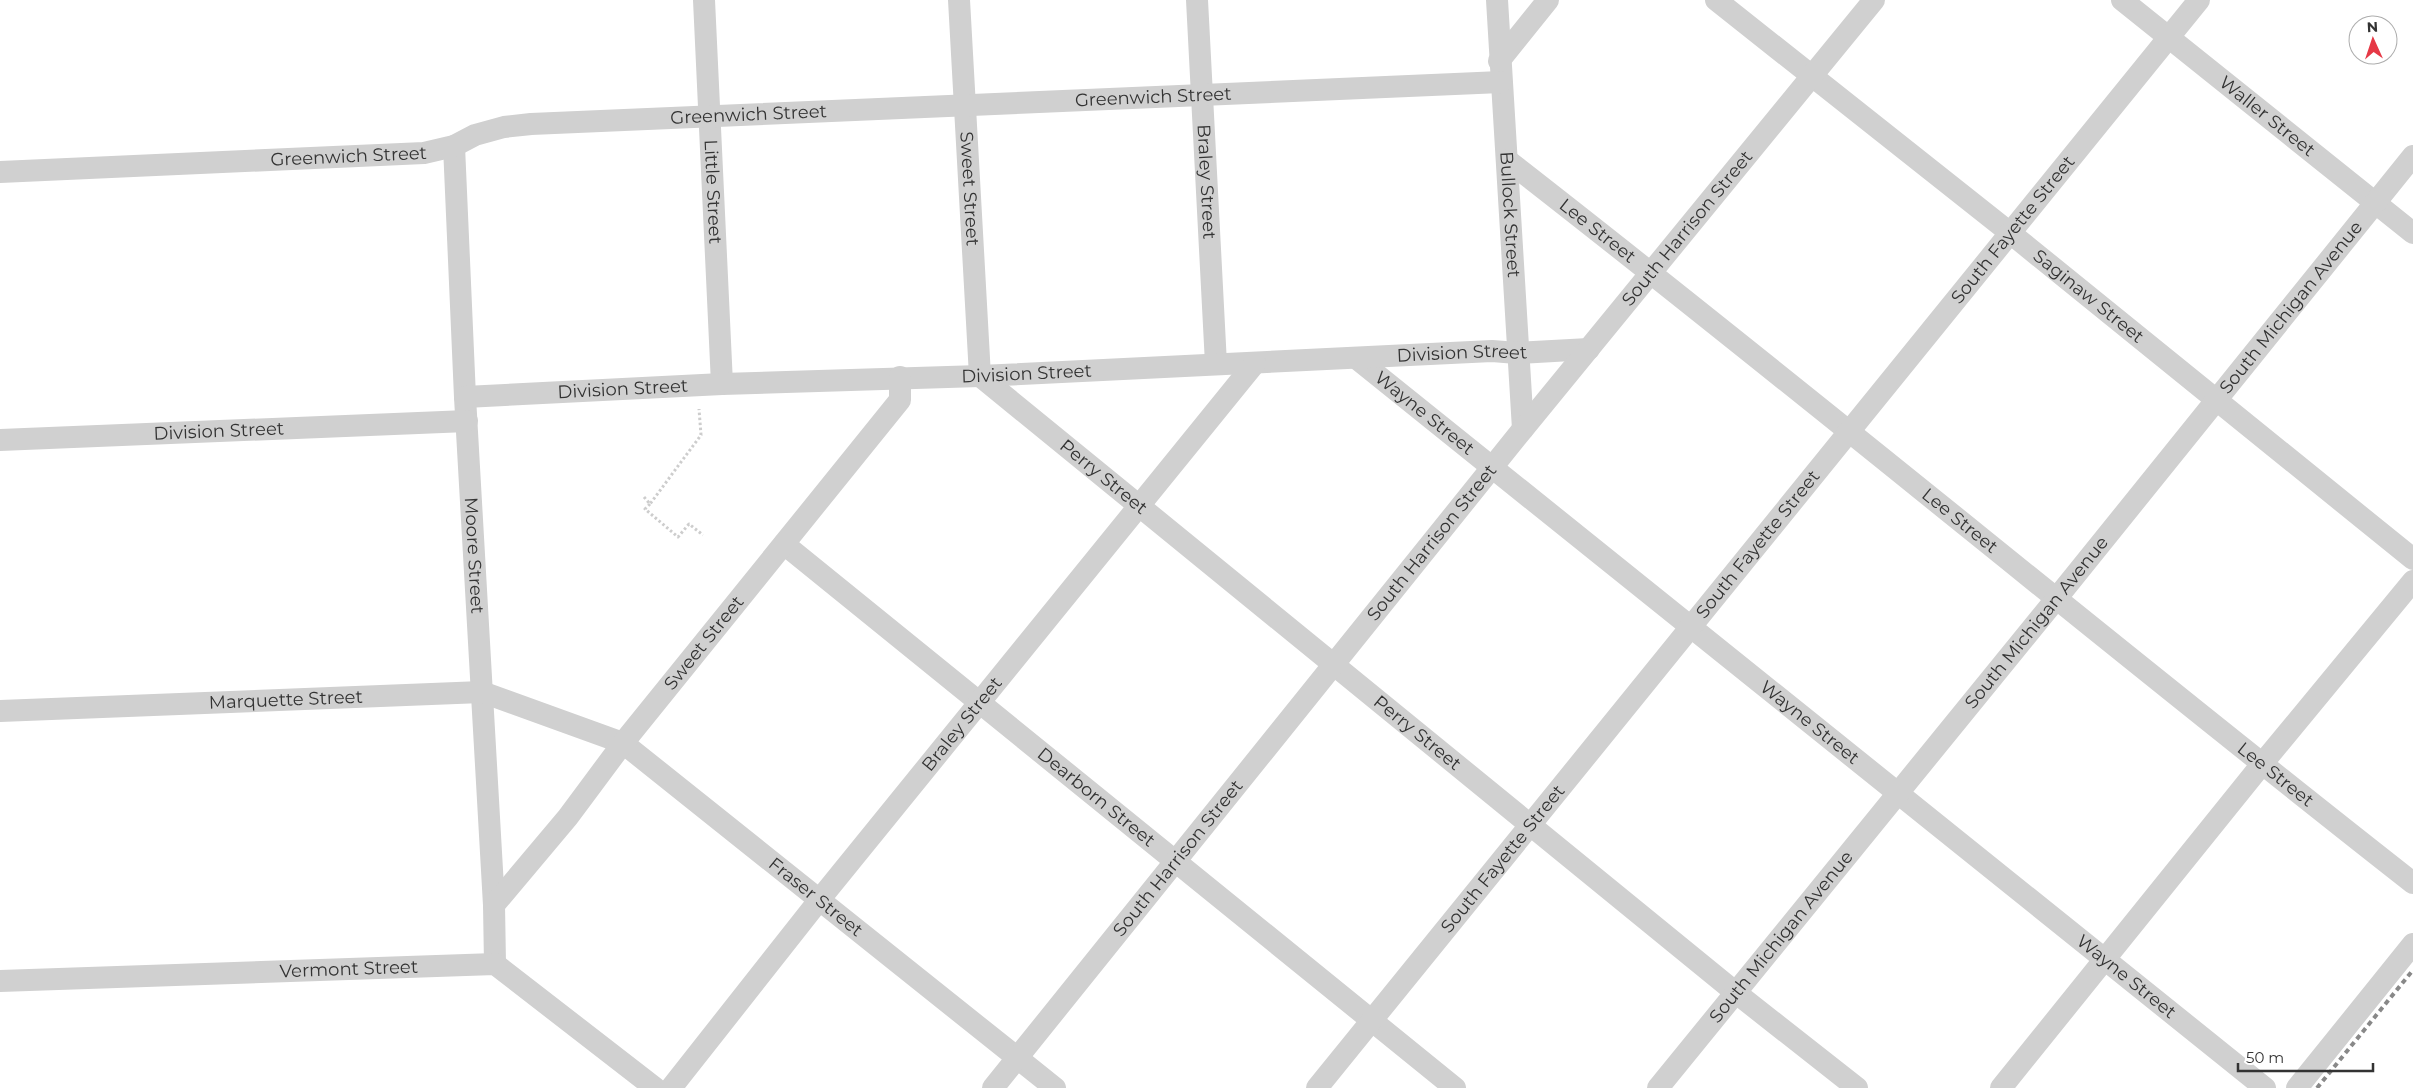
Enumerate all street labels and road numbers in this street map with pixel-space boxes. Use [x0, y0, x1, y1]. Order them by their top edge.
street label: Waller Street [2215, 71, 2320, 161]
street label: Greenwich Street [1074, 83, 1232, 111]
street label: Greenwich Street [670, 100, 827, 129]
street label: Braley Street [1192, 124, 1220, 240]
street label: Sweet Street [955, 131, 984, 247]
street label: Little Street [700, 139, 726, 245]
street label: Greenwich Street [270, 142, 427, 171]
street label: South Harrison Street [1617, 146, 1757, 311]
street label: Bullock Street [1495, 151, 1525, 278]
street label: South Fayette Street [1946, 151, 2079, 308]
street label: Lee Street [1555, 194, 1640, 268]
street label: South Michigan Avenue [2215, 216, 2367, 398]
street label: Saginaw Street [2029, 245, 2148, 348]
street label: Division Street [1396, 340, 1528, 367]
street label: Division Street [961, 360, 1092, 388]
street label: Wayne Street [1370, 367, 1479, 460]
street label: Division Street [557, 375, 689, 403]
street label: Division Street [153, 417, 285, 445]
street label: Perry Street [1055, 435, 1152, 519]
street label: South Harrison Street [1362, 460, 1501, 625]
street label: South Fayette Street [1691, 466, 1824, 623]
street label: Lee Street [1917, 483, 2002, 558]
street label: Moore Street [460, 497, 488, 614]
street label: South Michigan Avenue [1960, 532, 2113, 713]
street label: Sweet Street [659, 591, 749, 694]
street label: Braley Street [917, 672, 1007, 776]
street label: Wayne Street [1756, 676, 1864, 769]
street label: Marquette Street [208, 686, 363, 714]
street label: Perry Street [1369, 691, 1466, 775]
street label: Lee Street [2233, 737, 2318, 811]
street label: Dearborn Street [1033, 743, 1160, 851]
street label: South Harrison Street [1108, 775, 1247, 941]
street label: South Fayette Street [1436, 780, 1569, 937]
street label: South Michigan Avenue [1705, 846, 1858, 1027]
street label: Fraser Street [764, 853, 867, 941]
street label: Wayne Street [2072, 930, 2181, 1023]
street label: Vermont Street [279, 956, 418, 982]

